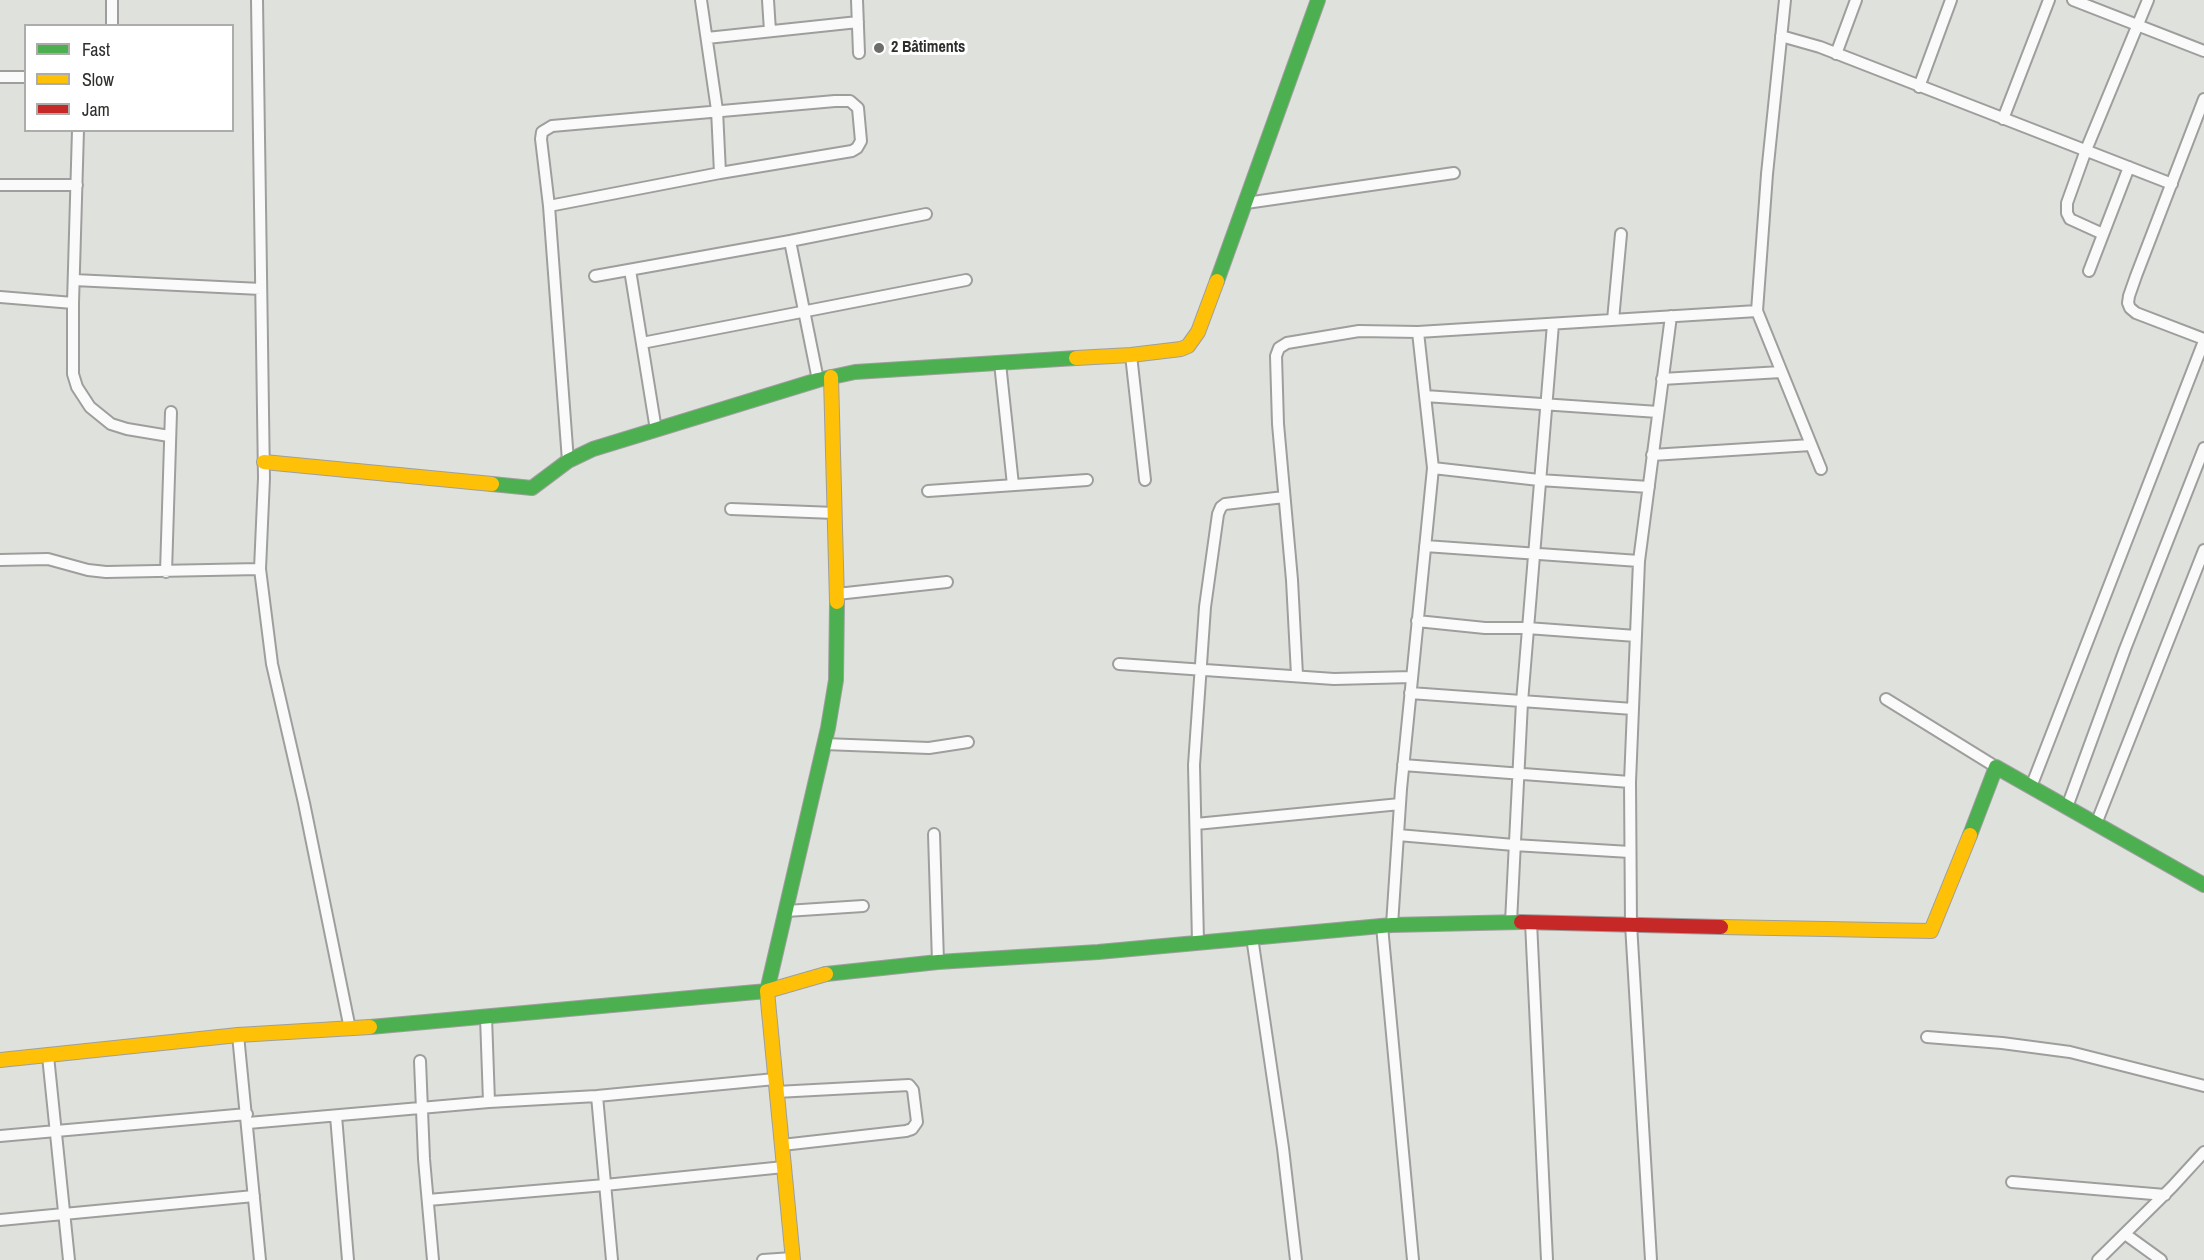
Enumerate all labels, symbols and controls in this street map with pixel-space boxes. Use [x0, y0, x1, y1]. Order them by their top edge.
legend [24, 24, 234, 132]
text: Fast [82, 37, 110, 62]
place label: 2 Bâtiments [891, 38, 965, 58]
marker: 2 Bâtiments [872, 41, 886, 55]
text: Slow [82, 67, 114, 92]
text: Jam [82, 97, 110, 122]

